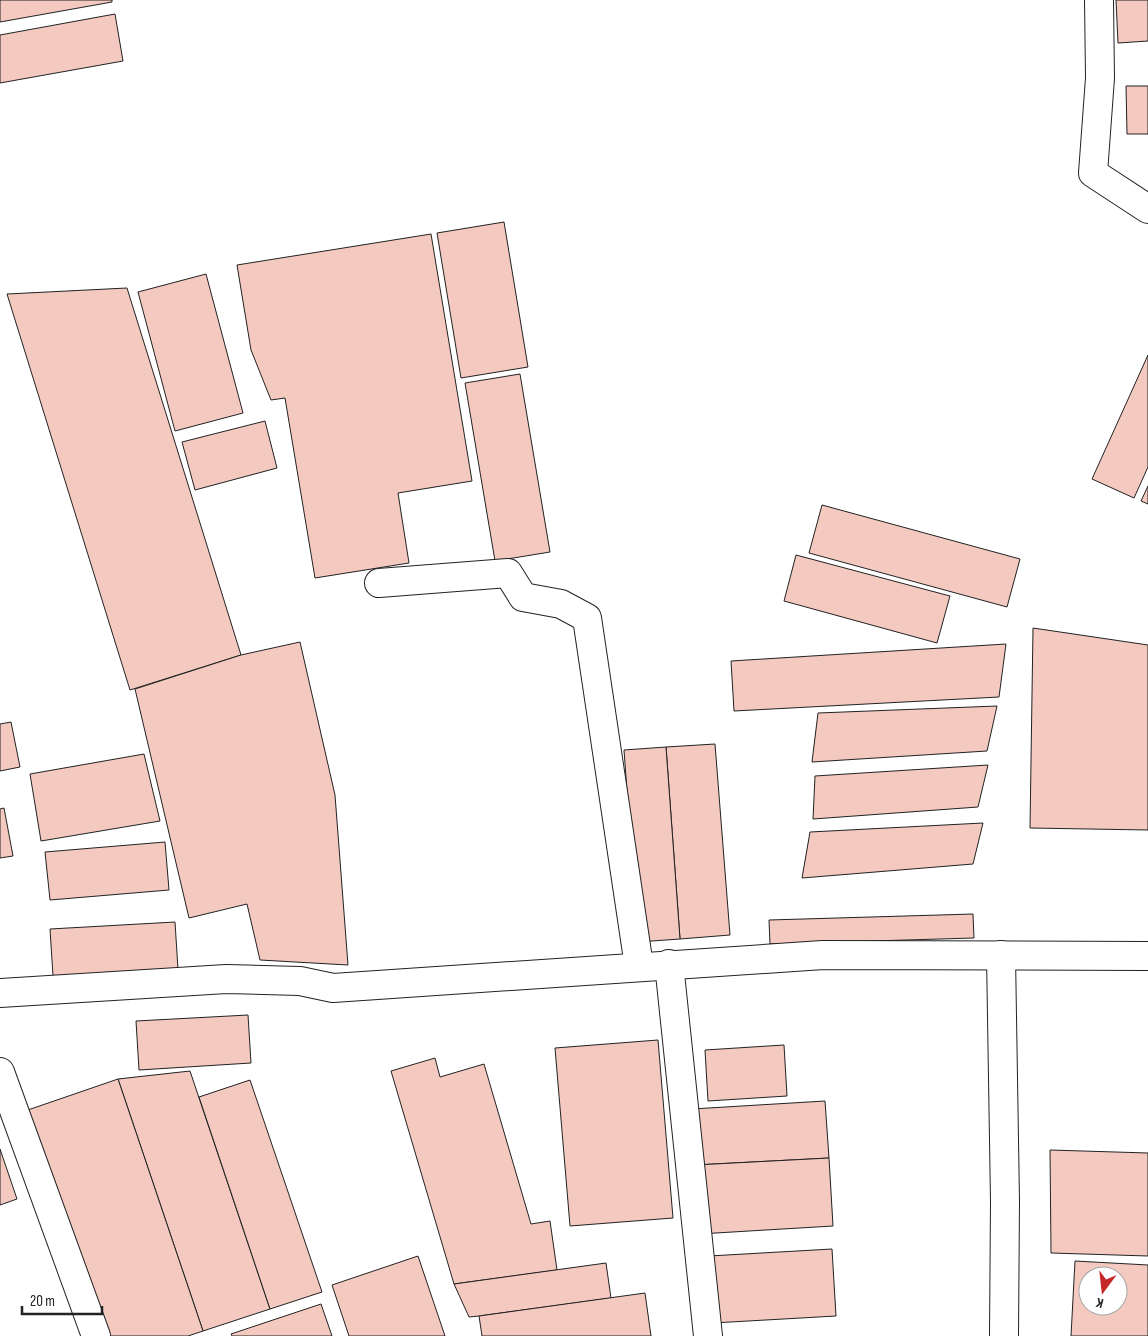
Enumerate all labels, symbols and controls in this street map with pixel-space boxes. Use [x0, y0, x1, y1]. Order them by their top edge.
north arrow [1078, 1266, 1128, 1316]
scale bar [22, 1284, 102, 1316]
text: 20 m [30, 1292, 55, 1311]
text: K [1094, 1294, 1105, 1312]

